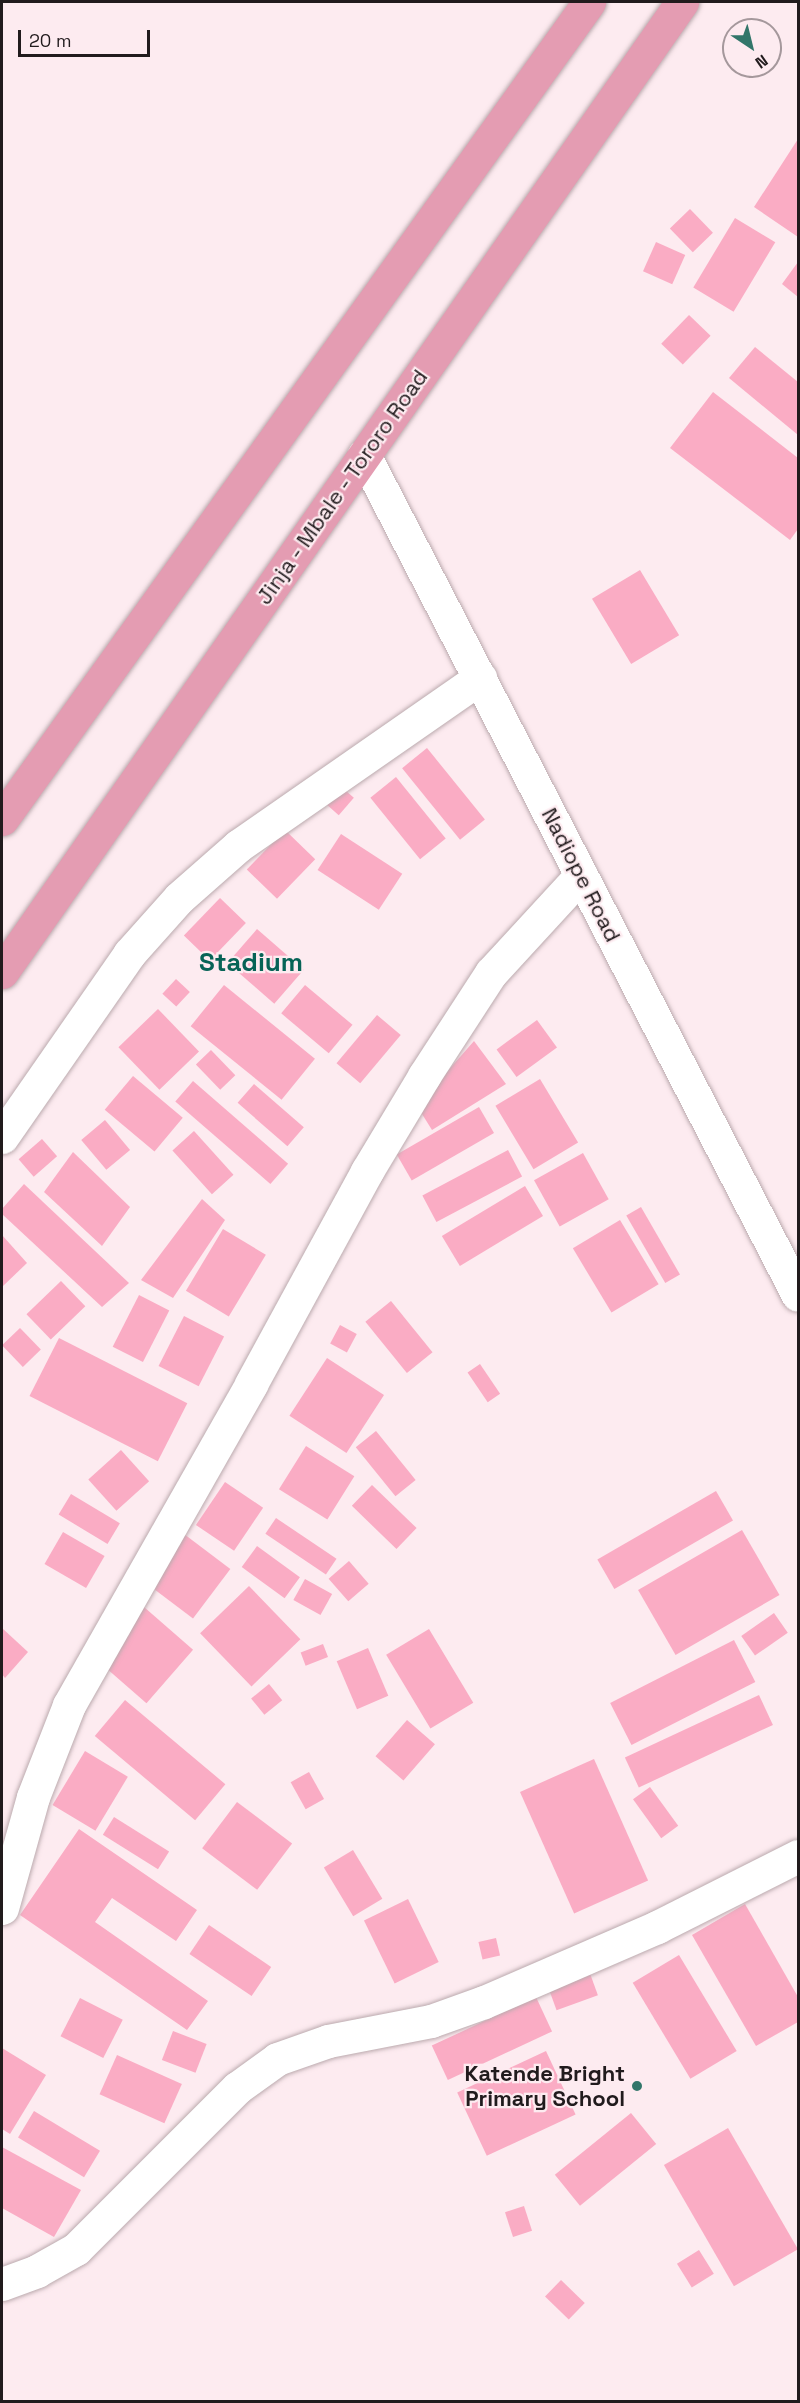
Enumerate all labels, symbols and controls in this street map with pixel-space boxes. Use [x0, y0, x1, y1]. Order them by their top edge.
scale bar [21, 18, 153, 56]
north arrow [722, 18, 782, 78]
text: 20 m [29, 29, 72, 52]
text: N [751, 50, 772, 73]
street label: Jinja - Mbale - Tororo Road [250, 363, 434, 611]
street label: Nadiope Road [536, 804, 626, 946]
district label: Stadium [199, 947, 303, 979]
place label: Katende Bright Primary School [465, 2060, 625, 2112]
marker: Katende Bright Primary School [630, 2079, 644, 2093]

